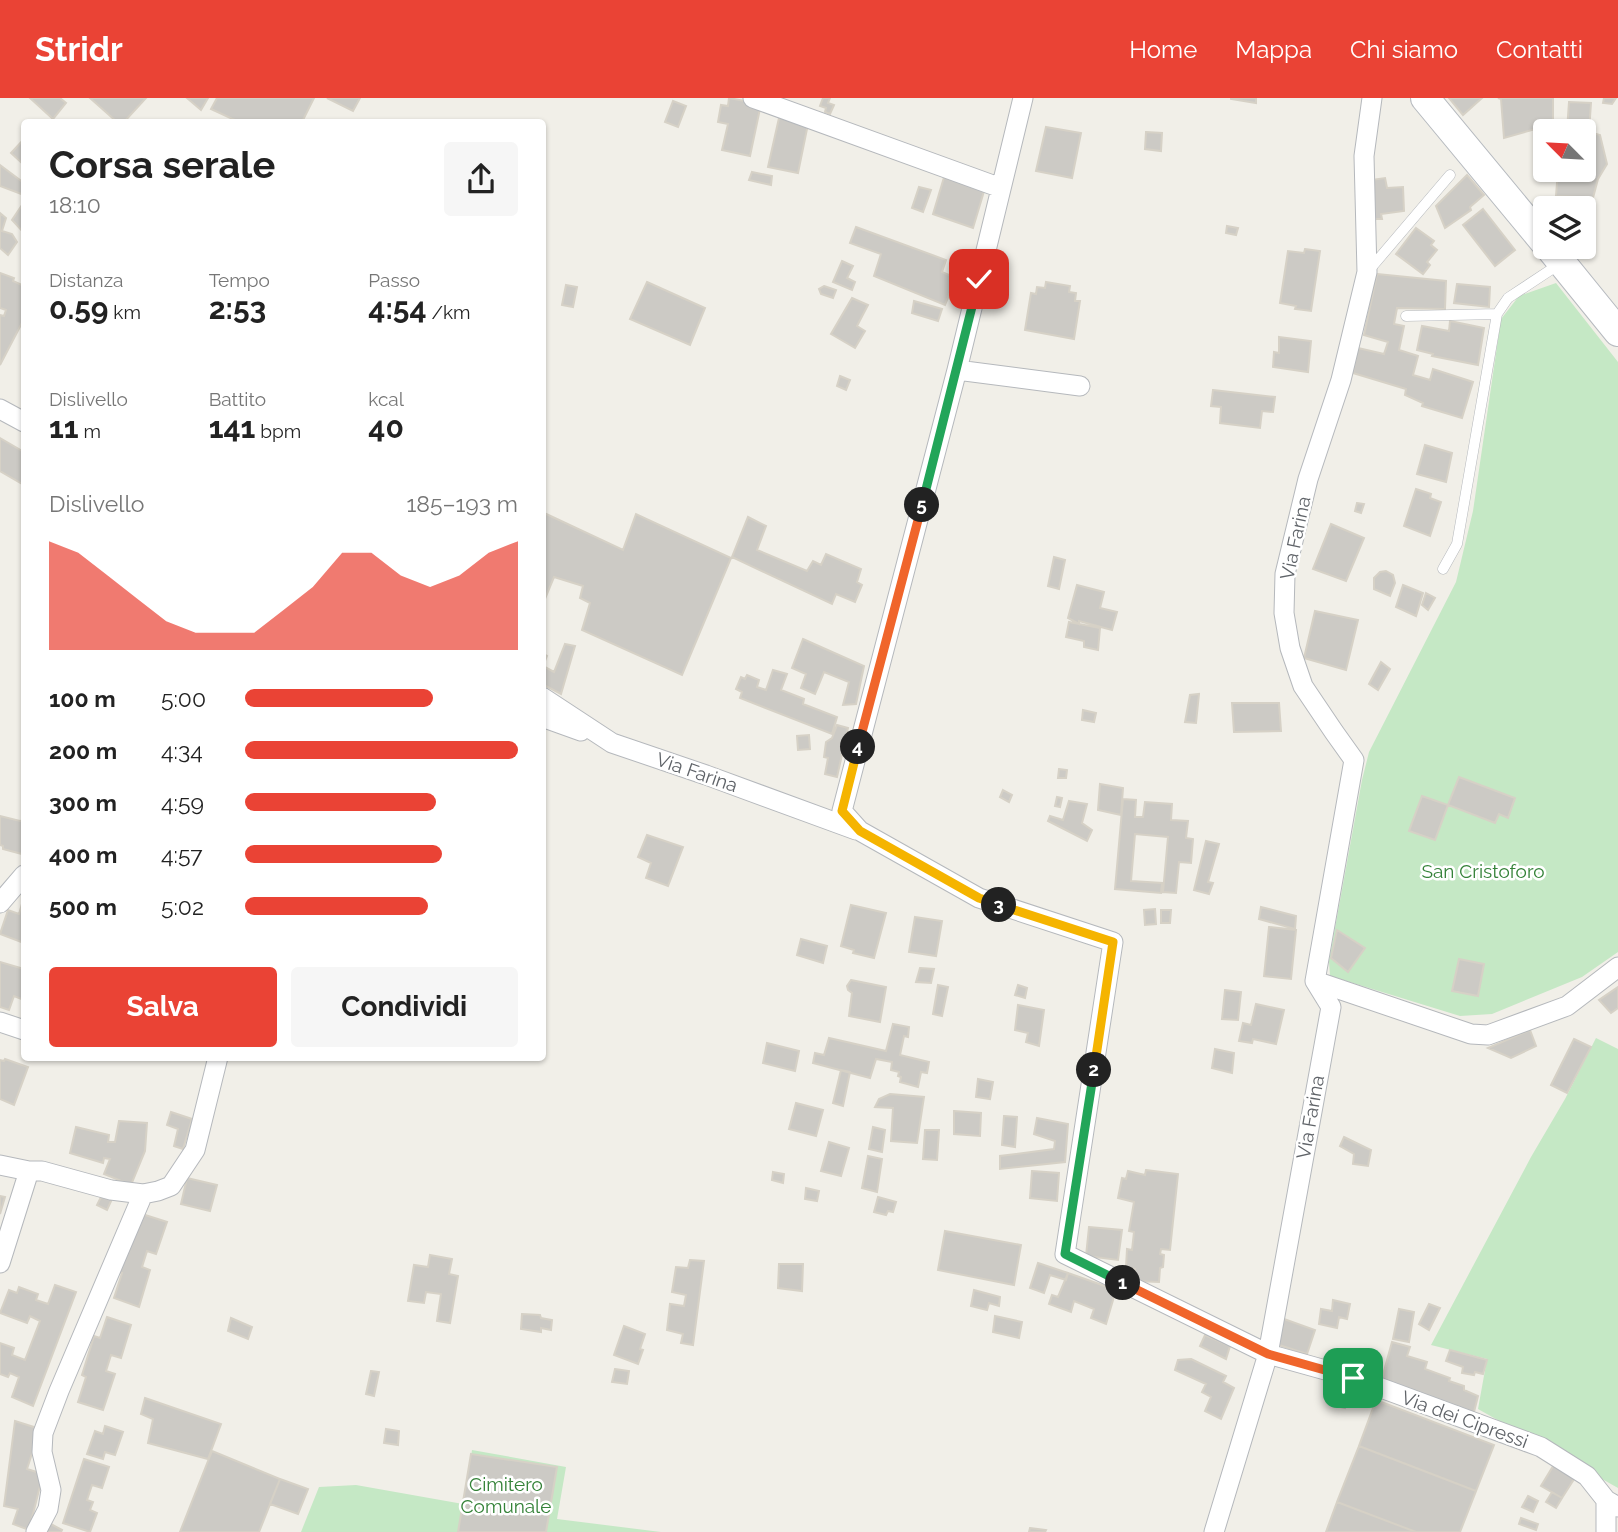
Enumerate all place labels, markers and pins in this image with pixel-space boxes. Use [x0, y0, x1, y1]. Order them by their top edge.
pin [949, 249, 1009, 309]
pin: 5 [904, 488, 940, 522]
pin: 4 [840, 730, 876, 764]
pin: 3 [982, 888, 1016, 922]
pin: 2 [1076, 1052, 1112, 1088]
pin: 1 [1106, 1266, 1140, 1300]
pin [1323, 1348, 1383, 1408]

